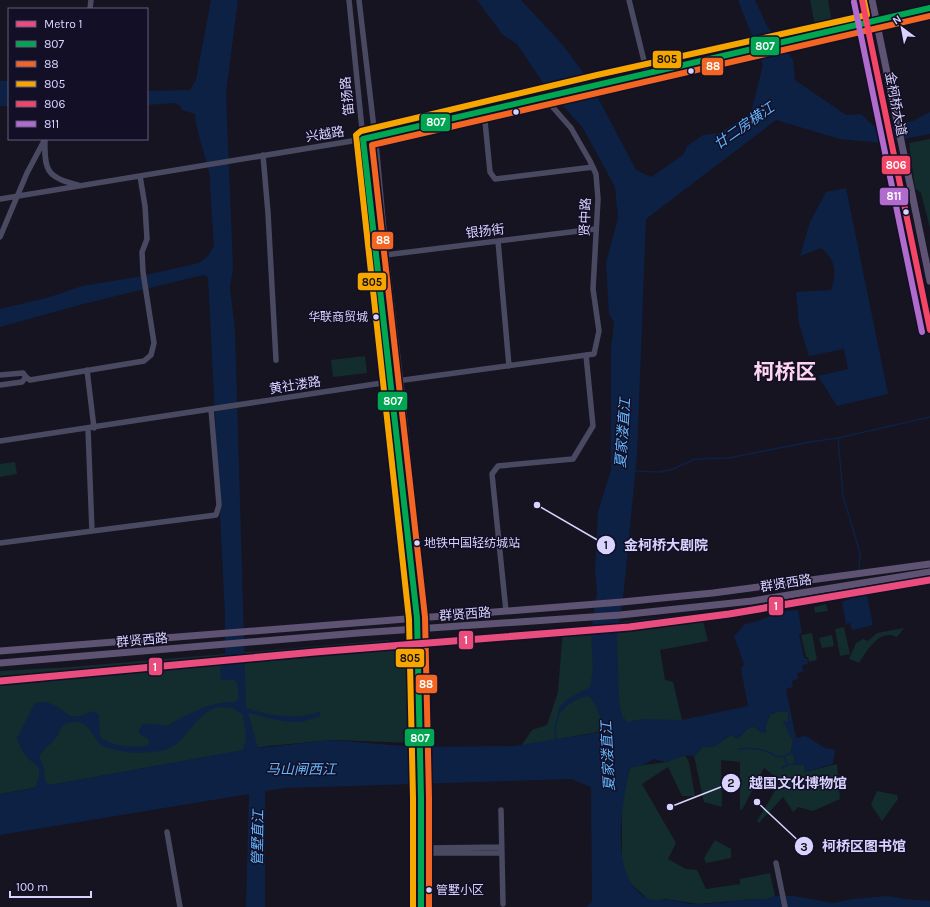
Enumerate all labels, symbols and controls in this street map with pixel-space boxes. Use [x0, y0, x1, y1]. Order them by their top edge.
legend [8, 8, 148, 140]
north arrow [882, 8, 922, 48]
text: N [890, 12, 904, 28]
text: Metro 1 [44, 17, 83, 31]
line badge: 807 [750, 36, 780, 56]
text: 807 [44, 37, 64, 51]
text: 807 [755, 40, 775, 53]
line badge: 805 [652, 50, 682, 69]
text: 805 [657, 53, 677, 66]
text: 88 [44, 57, 59, 71]
line badge: 88 [701, 57, 724, 76]
text: 88 [706, 60, 720, 73]
unlabelled marker [686, 66, 696, 76]
street label: 金柯桥大道 [882, 71, 910, 137]
street label: 笛扬路 [338, 76, 356, 116]
text: 805 [44, 77, 65, 91]
text: 806 [44, 97, 65, 111]
water label: 廿二房横江 [710, 98, 779, 153]
unlabelled marker [511, 107, 521, 117]
line badge: 807 [420, 113, 451, 132]
text: 807 [426, 116, 446, 129]
text: 811 [44, 117, 59, 131]
street label: 兴越路 [305, 124, 345, 144]
line badge: 806 [881, 155, 911, 175]
text: 806 [886, 159, 907, 172]
line badge: 811 [879, 187, 909, 206]
text: 811 [887, 190, 901, 203]
street label: 贤中路 [577, 197, 593, 237]
unlabelled marker [901, 207, 911, 217]
street label: 银扬街 [465, 221, 505, 241]
line badge: 88 [371, 231, 394, 250]
text: 88 [376, 234, 390, 247]
line badge: 805 [357, 272, 387, 291]
text: 805 [362, 276, 382, 289]
place label: 华联商贸城 [308, 310, 368, 324]
marker: 华联商贸城 [371, 312, 381, 322]
district label: 柯桥区 [754, 360, 817, 384]
street label: 黄社溇路 [268, 374, 322, 396]
line badge: 807 [377, 391, 408, 411]
text: 807 [383, 395, 403, 408]
water label: 夏家溇直江 [612, 395, 634, 469]
callout: 金柯桥大剧院 [596, 532, 716, 558]
place label: 地铁中国轻纺城站 [424, 536, 520, 550]
text: 金柯桥大剧院 [624, 537, 708, 554]
marker: 地铁中国轻纺城站 [412, 538, 422, 548]
text: 1 [604, 538, 608, 552]
street label: 群贤西路 [759, 572, 813, 594]
line badge: 1 [768, 596, 784, 616]
text: 1 [774, 600, 778, 613]
street label: 群贤西路 [439, 605, 491, 623]
street label: 群贤西路 [115, 630, 169, 650]
line badge: 1 [458, 630, 474, 650]
text: 1 [464, 634, 468, 647]
line badge: 805 [395, 648, 425, 668]
text: 805 [400, 652, 420, 665]
line badge: 1 [148, 657, 163, 676]
text: 1 [153, 661, 157, 674]
line badge: 88 [415, 674, 438, 694]
text: 88 [419, 678, 433, 691]
water label: 夏家溇直江 [598, 719, 618, 791]
line badge: 807 [404, 728, 435, 747]
text: 807 [410, 732, 430, 745]
water label: 马山闸西江 [266, 761, 338, 778]
callout: 越国文化博物馆 [721, 770, 855, 796]
text: 越国文化博物馆 [749, 775, 847, 792]
text: 2 [727, 776, 735, 790]
water label: 管墅直江 [249, 808, 267, 866]
callout: 柯桥区图书馆 [794, 833, 914, 859]
text: 柯桥区图书馆 [822, 838, 906, 855]
text: 3 [800, 840, 808, 854]
scale bar [10, 873, 91, 899]
text: 100 m [16, 880, 48, 894]
place label: 管墅小区 [436, 883, 484, 897]
marker: 管墅小区 [424, 885, 434, 895]

